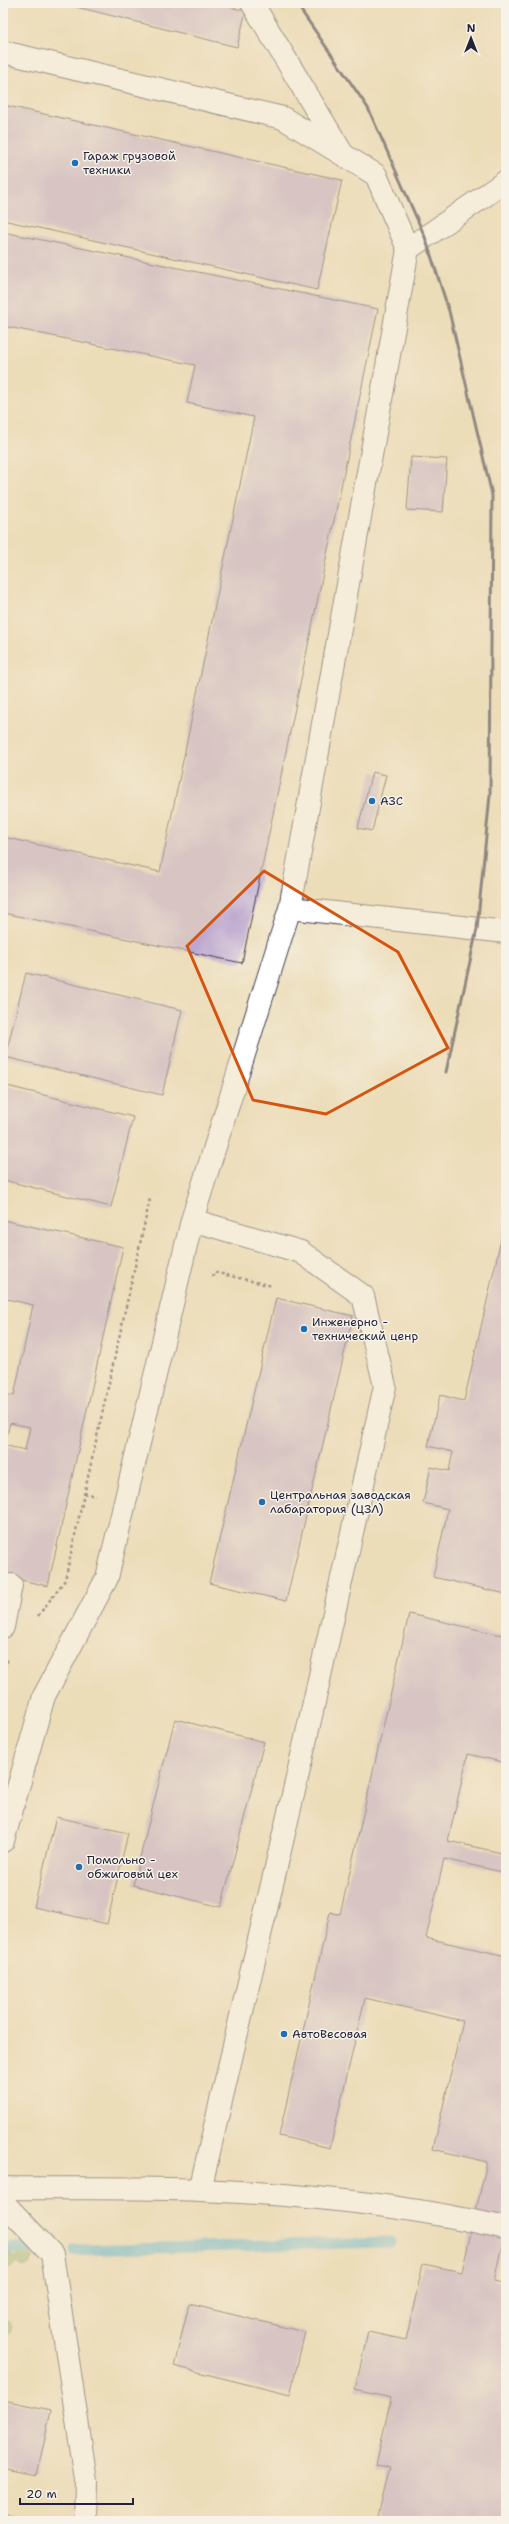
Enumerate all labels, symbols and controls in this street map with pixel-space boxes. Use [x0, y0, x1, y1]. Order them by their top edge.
north arrow [451, 18, 491, 58]
text: N [467, 21, 476, 36]
place label: Гараж грузовой техники [83, 148, 176, 178]
marker: Гараж грузовой техники [70, 158, 80, 168]
place label: АЗС [380, 793, 403, 809]
marker: АЗС [367, 796, 377, 806]
place label: Инженерно - технический ценр [312, 1314, 418, 1344]
marker: Инженерно - технический ценр [299, 1324, 309, 1334]
place label: Центральная заводская лабаратория (ЦЗЛ) [270, 1487, 411, 1517]
marker: Центральная заводская лабаратория (ЦЗЛ) [257, 1497, 267, 1507]
place label: Помольно - обжиговый цех [87, 1852, 178, 1882]
marker: Помольно - обжиговый цех [74, 1862, 84, 1872]
place label: АвтоВесовая [292, 2026, 367, 2042]
marker: АвтоВесовая [279, 2029, 289, 2039]
scale bar [20, 2480, 133, 2506]
text: 20 m [26, 2486, 57, 2502]

